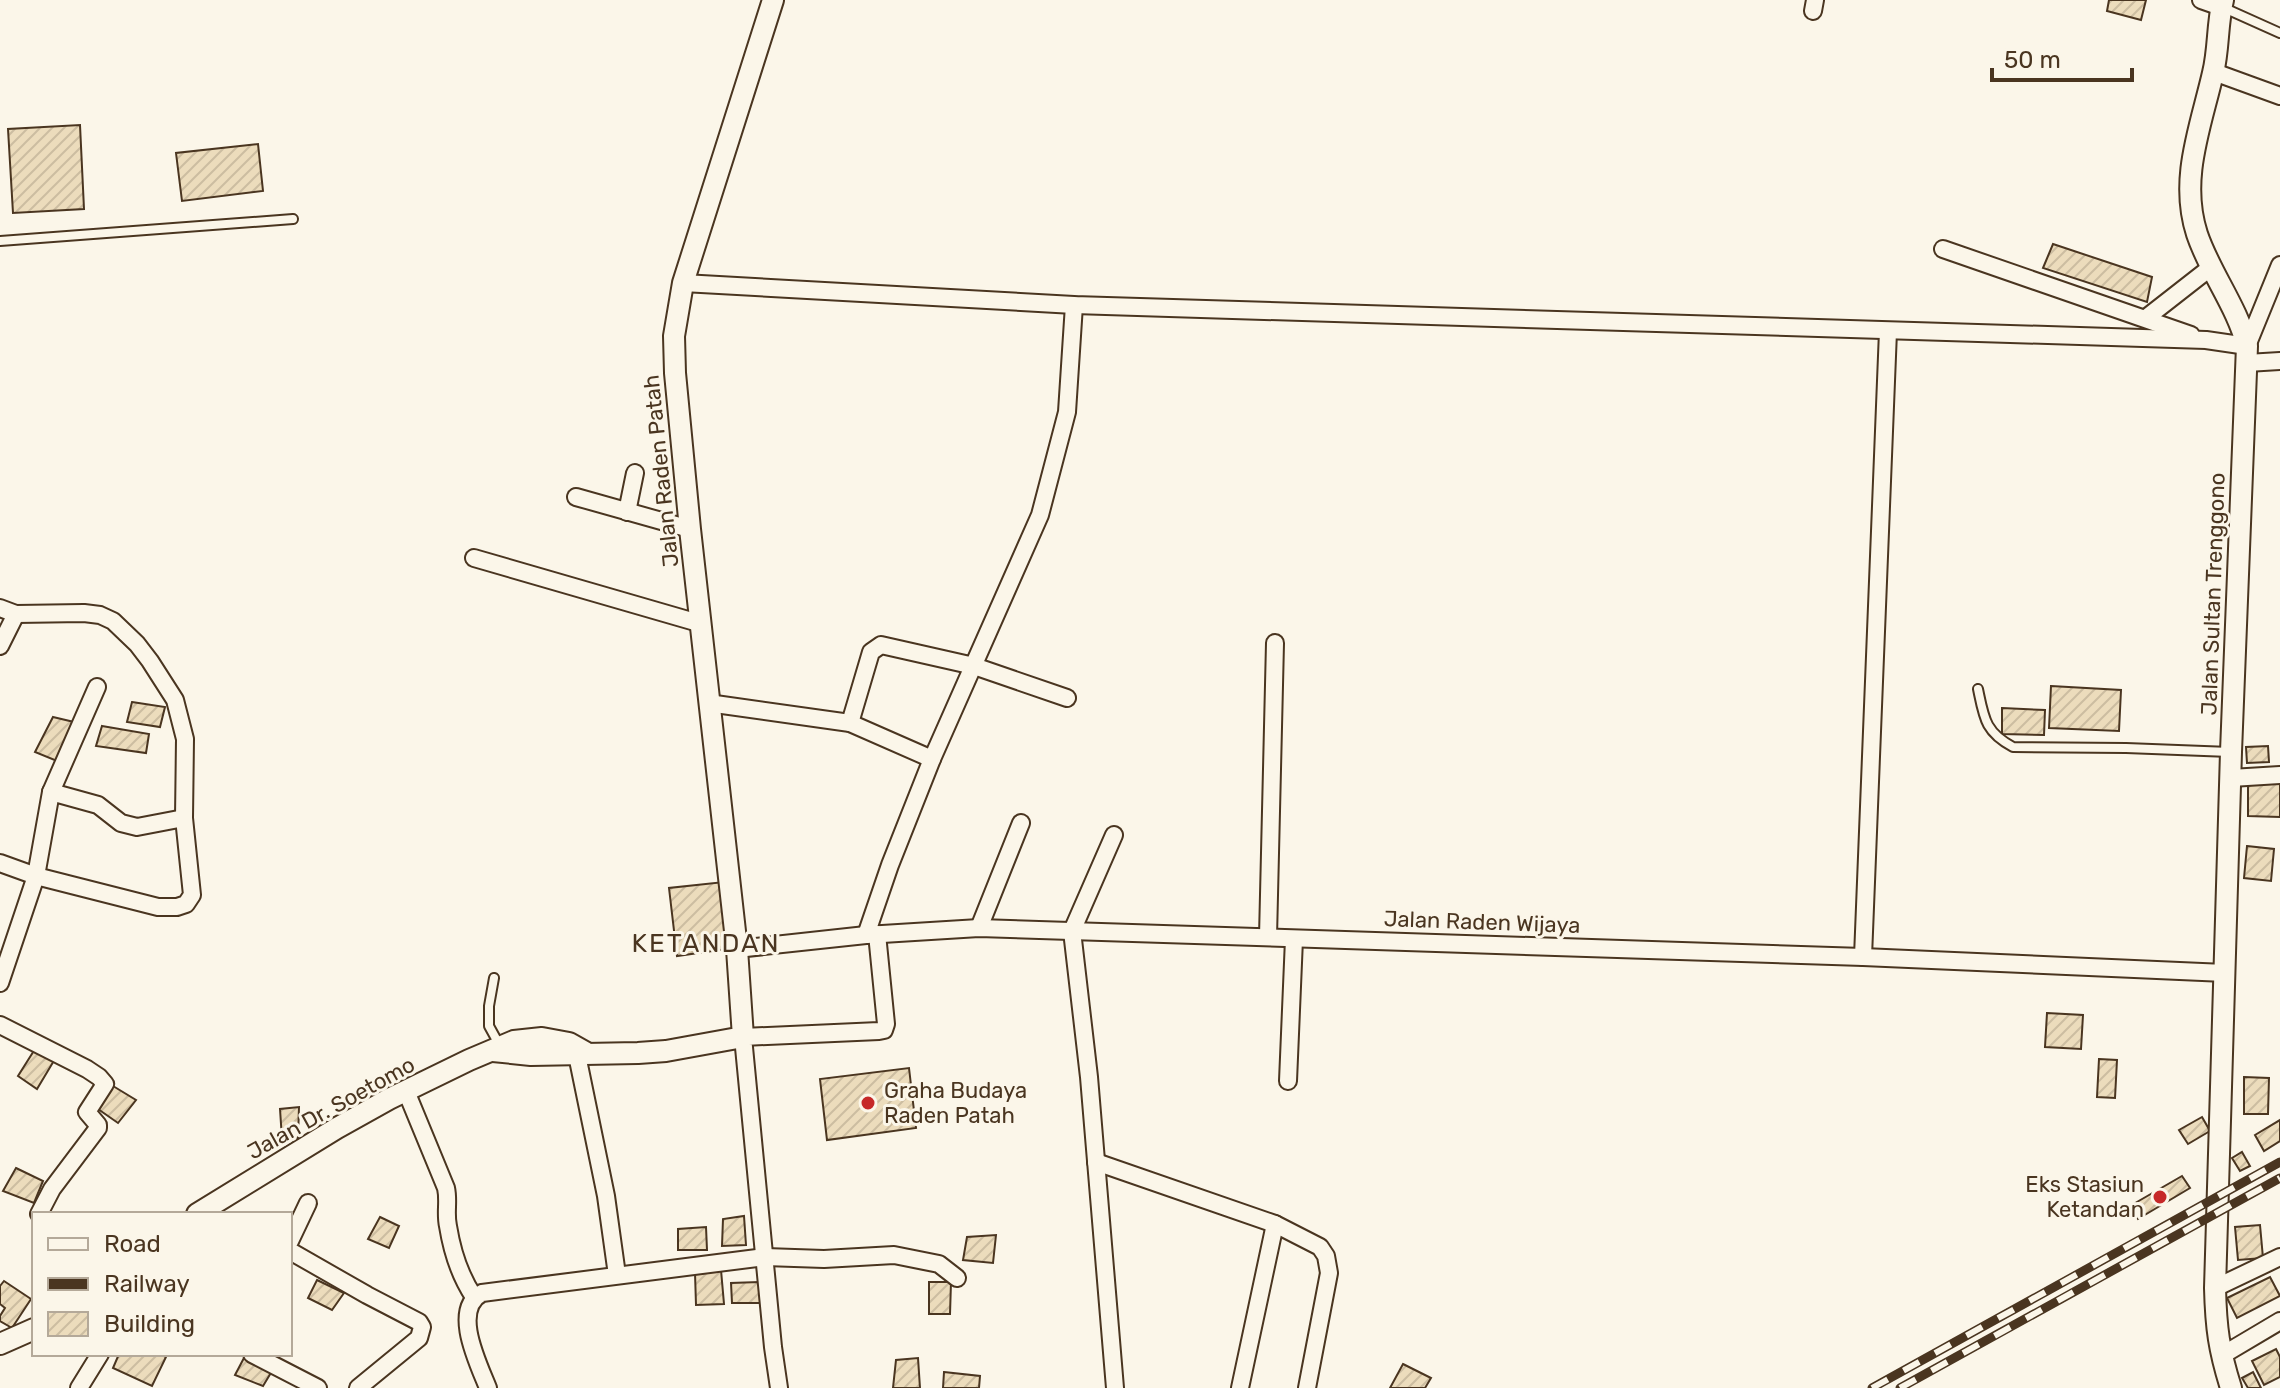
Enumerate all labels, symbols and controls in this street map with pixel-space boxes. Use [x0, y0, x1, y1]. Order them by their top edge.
scale bar [1992, 32, 2132, 82]
text: 50 m [2004, 46, 2061, 74]
street label: Jalan Raden Patah [637, 374, 685, 568]
street label: Jalan Sultan Trenggono [2195, 472, 2231, 716]
street label: Jalan Raden Wijaya [1383, 905, 1581, 939]
district label: KETANDAN [631, 928, 781, 959]
street label: Jalan Dr. Soetomo [242, 1051, 420, 1165]
place label: Graha Budaya Raden Patah [884, 1077, 1027, 1129]
marker: Graha Budaya Raden Patah [859, 1094, 877, 1112]
place label: Eks Stasiun Ketandan [2025, 1171, 2144, 1223]
marker: Eks Stasiun Ketandan [2151, 1188, 2169, 1206]
legend [32, 1212, 292, 1356]
text: Road [104, 1230, 161, 1258]
text: Railway [104, 1270, 190, 1298]
text: Building [104, 1310, 195, 1338]

